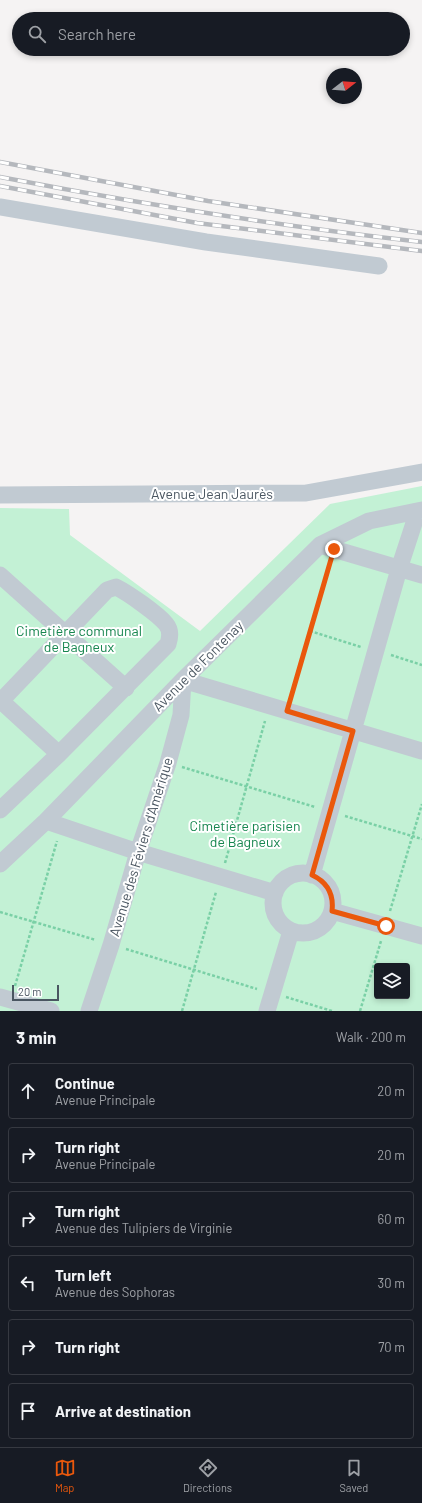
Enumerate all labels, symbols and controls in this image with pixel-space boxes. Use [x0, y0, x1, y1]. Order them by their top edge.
search box [12, 12, 410, 56]
icon: search [26, 23, 48, 45]
text: Search here [58, 25, 136, 43]
north arrow [326, 68, 362, 104]
street label: Avenue Jean Jaurès [151, 485, 273, 502]
route end [325, 540, 343, 558]
street label: Avenue de Fontenay [149, 616, 247, 715]
park label: Cimetière communal de Bagneux [16, 622, 142, 655]
street label: Avenue des Féviers d'Amérique [105, 755, 176, 938]
park label: Cimetière parisien de Bagneux [189, 817, 301, 850]
route start [377, 917, 395, 935]
map controls [374, 963, 410, 999]
button: layers [374, 963, 410, 999]
scale bar [12, 983, 59, 1002]
text: 20 m [18, 985, 41, 998]
text: 3 min [16, 1027, 56, 1047]
text: Walk · 200 m [336, 1029, 406, 1045]
text: Continue [55, 1074, 115, 1092]
icon: ahead [17, 1080, 39, 1102]
text: 20 m [377, 1083, 405, 1099]
text: Avenue Principale [55, 1092, 155, 1108]
text: Turn right [55, 1138, 120, 1156]
icon: right [17, 1144, 39, 1166]
text: 20 m [377, 1147, 405, 1163]
text: Avenue Principale [55, 1156, 155, 1172]
text: Turn right [55, 1202, 120, 1220]
icon: right [17, 1208, 39, 1230]
text: 60 m [378, 1211, 405, 1227]
text: Avenue des Tulipiers de Virginie [55, 1220, 232, 1236]
text: Turn left [55, 1266, 111, 1284]
icon: left [17, 1272, 39, 1294]
text: 30 m [378, 1275, 405, 1291]
text: Avenue des Sophoras [55, 1284, 175, 1300]
icon: right [17, 1336, 39, 1358]
text: Turn right [55, 1338, 120, 1356]
text: 70 m [378, 1339, 405, 1355]
icon: arrive [17, 1400, 39, 1422]
text: Arrive at destination [55, 1402, 191, 1420]
tab: Map [54, 1457, 76, 1494]
tab: Directions [183, 1457, 232, 1494]
tab: Saved [339, 1457, 368, 1494]

